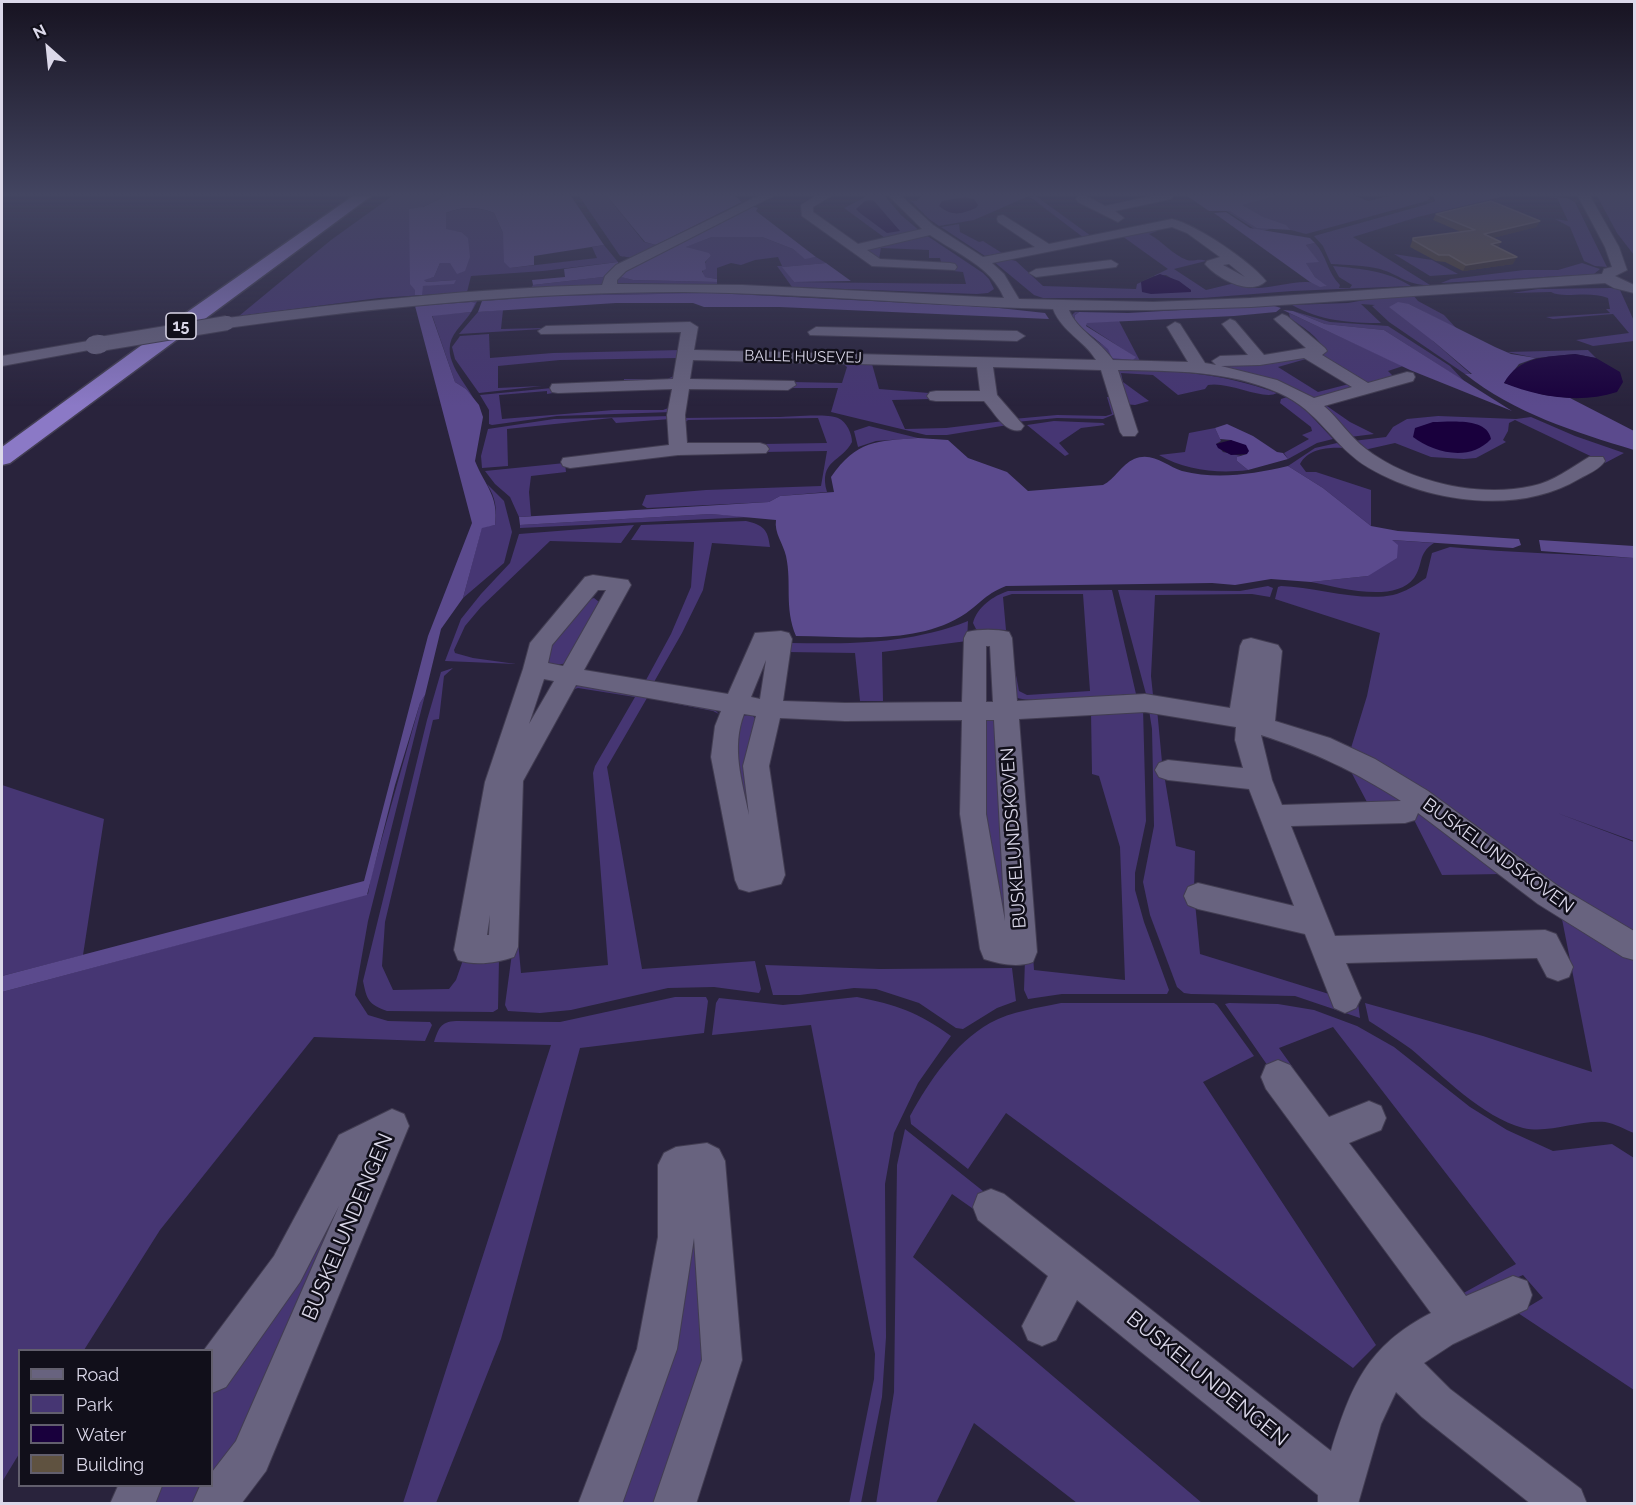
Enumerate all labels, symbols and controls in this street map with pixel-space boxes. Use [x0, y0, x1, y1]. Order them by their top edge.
north arrow [18, 18, 78, 78]
text: N [30, 20, 49, 43]
road number: 15 [166, 313, 196, 339]
street label: BALLE HUSEVEJ [744, 347, 862, 367]
street label: BUSKELUNDSKOVEN [997, 747, 1031, 929]
street label: BUSKELUNDSKOVEN [1418, 794, 1578, 918]
street label: BUSKELUNDENGEN [297, 1130, 399, 1324]
street label: BUSKELUNDENGEN [1121, 1306, 1293, 1452]
legend [18, 1349, 213, 1487]
text: Road [76, 1364, 119, 1385]
text: Park [76, 1394, 113, 1415]
text: Water [76, 1424, 126, 1445]
text: Building [76, 1454, 144, 1475]

